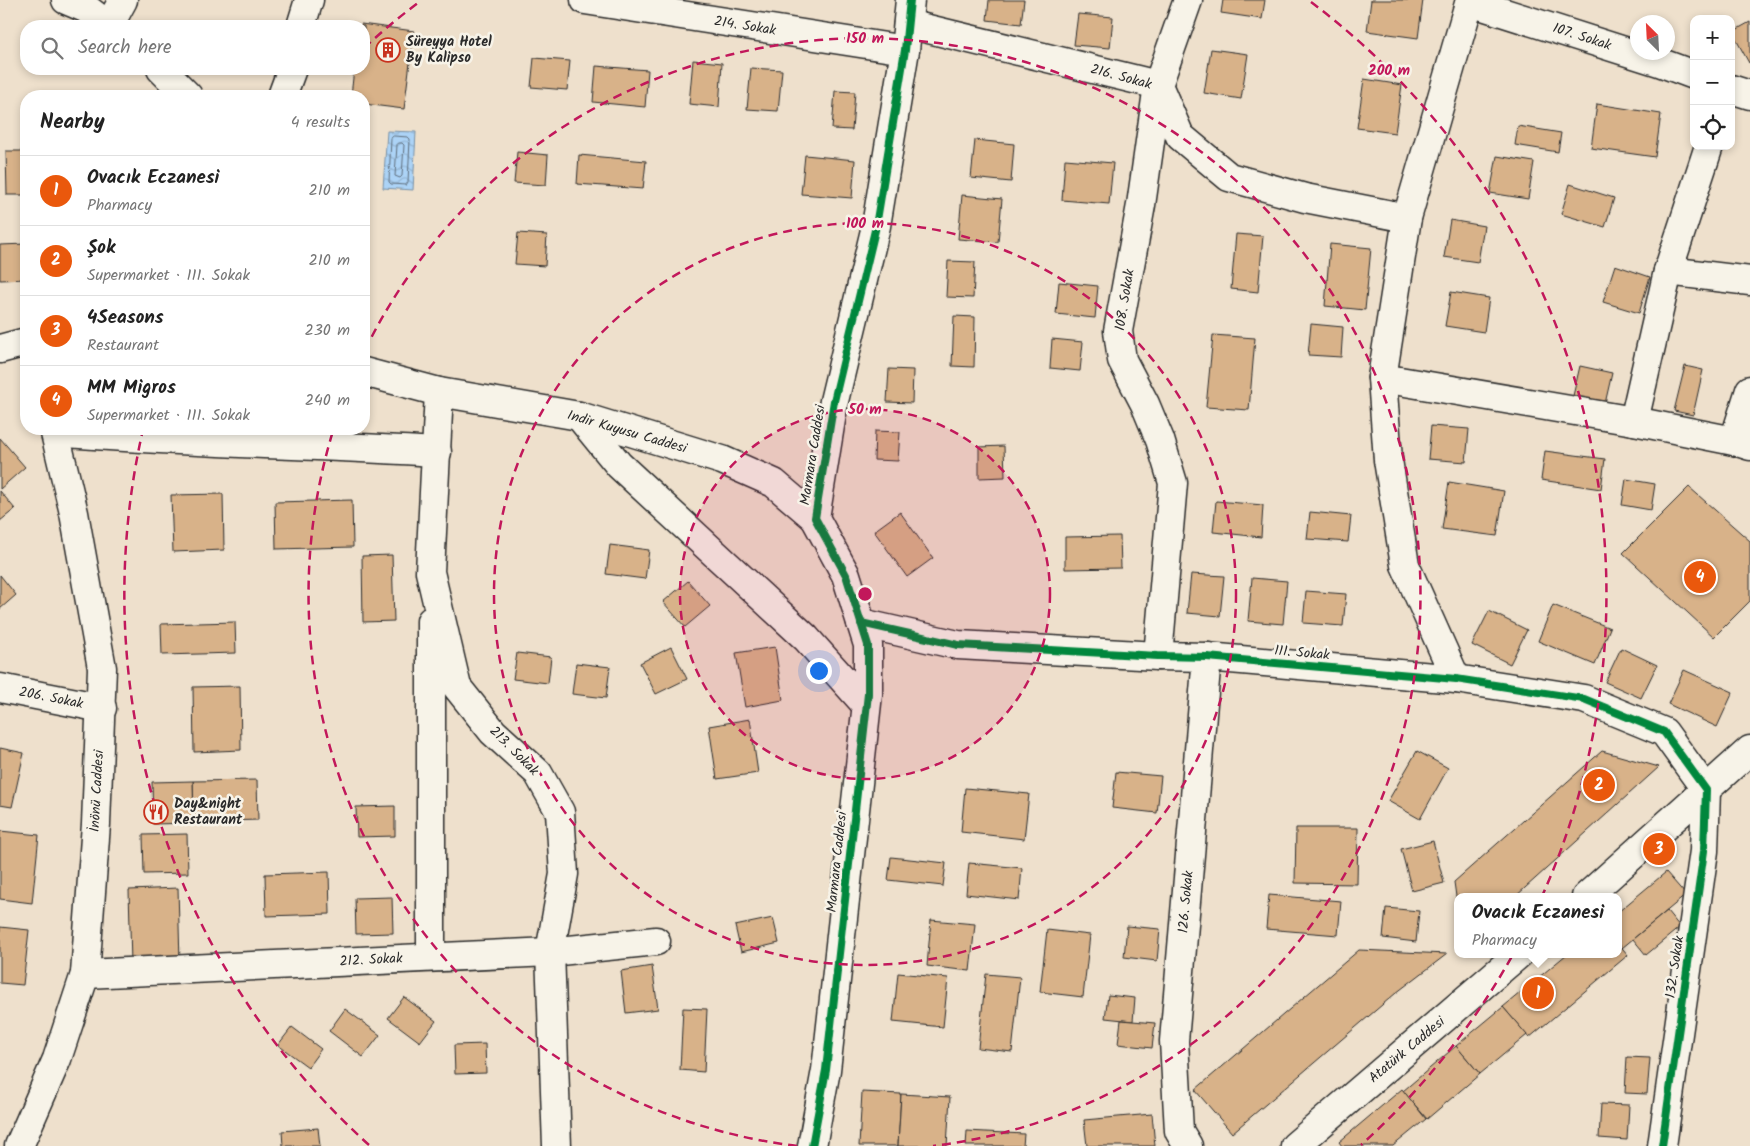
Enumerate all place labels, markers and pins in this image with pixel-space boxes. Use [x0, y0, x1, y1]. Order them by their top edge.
place label: Süreyya Hotel By Kalipso [406, 31, 492, 69]
building icon: Süreyya Hotel By Kalipso [375, 37, 401, 63]
pin: 4 [1684, 558, 1716, 596]
centre of rings [856, 585, 874, 603]
pin: 2 [1583, 766, 1615, 804]
place label: Day&night Restaurant [174, 793, 243, 831]
restaurant icon: Day&night Restaurant [143, 799, 169, 825]
pin: 3 [1643, 830, 1675, 868]
pin: 1 [1522, 974, 1554, 1012]

